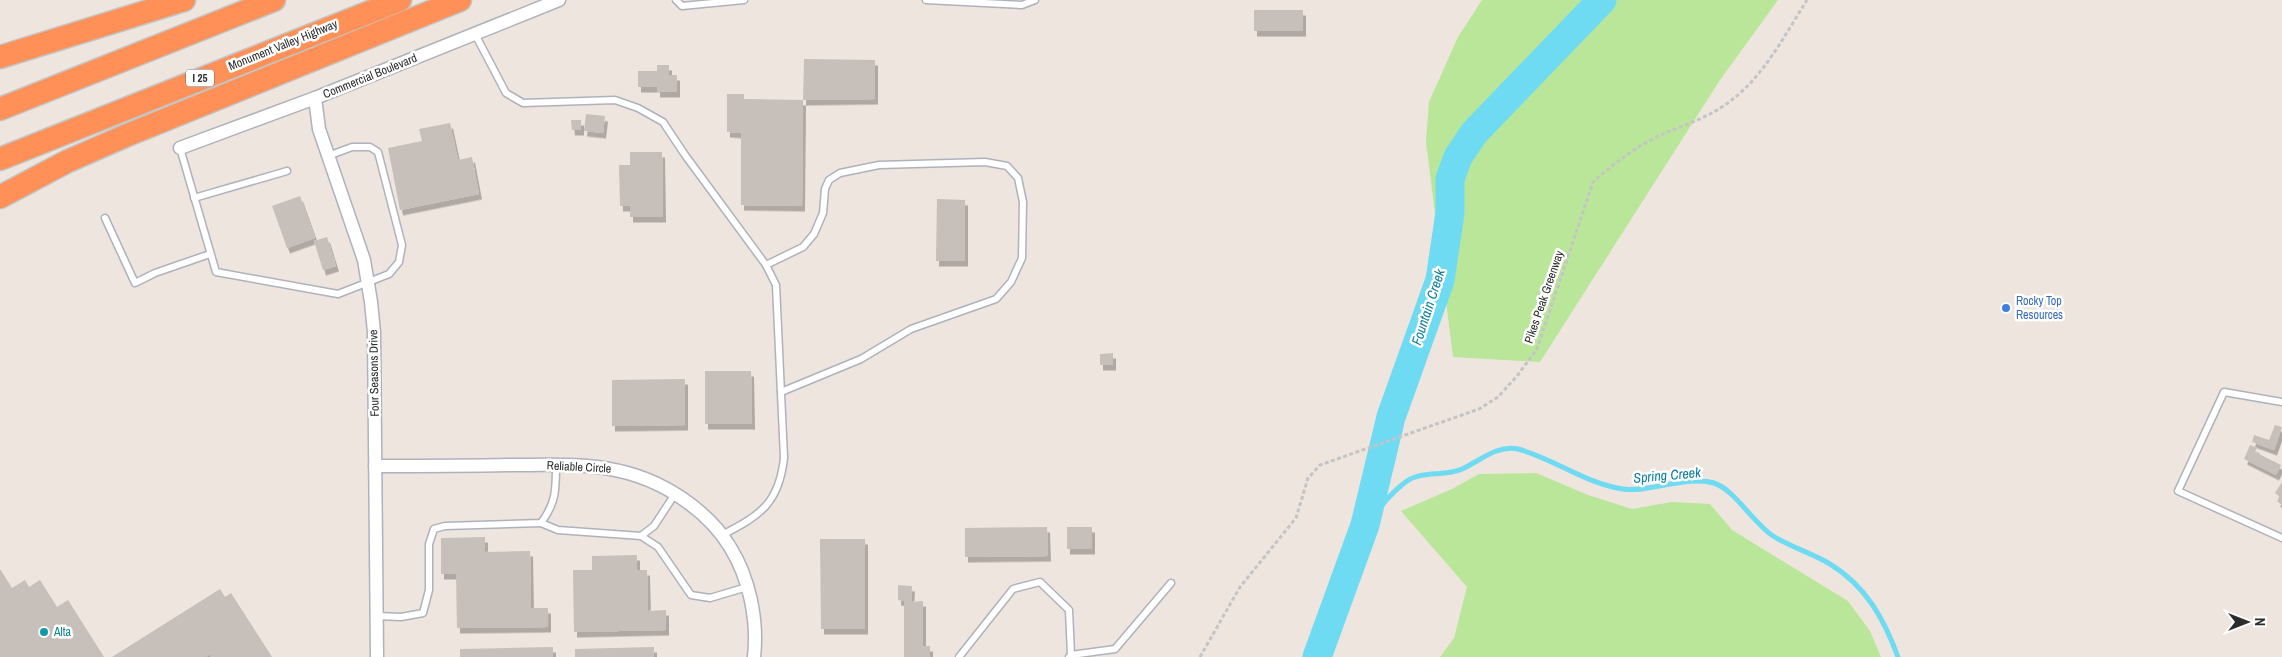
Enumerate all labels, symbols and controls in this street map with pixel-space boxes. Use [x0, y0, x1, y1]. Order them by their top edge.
street label: Monument Valley Highway [226, 16, 340, 74]
street label: Commercial Boulevard [321, 50, 419, 102]
road number: I 25 [186, 70, 214, 86]
street label: Pikes Peak Greenway [1521, 248, 1567, 346]
water label: Fountain Creek [1407, 266, 1449, 347]
place label: Rocky Top Resources [2016, 293, 2063, 323]
marker: Rocky Top Resources [2000, 302, 2012, 314]
street label: Four Seasons Drive [365, 329, 383, 417]
street label: Reliable Circle [546, 457, 612, 477]
water label: Spring Creek [1633, 463, 1703, 487]
north arrow [2222, 597, 2272, 647]
text: N [2251, 618, 2269, 626]
place label: Alta [53, 624, 71, 640]
marker: Alta [38, 626, 50, 638]

